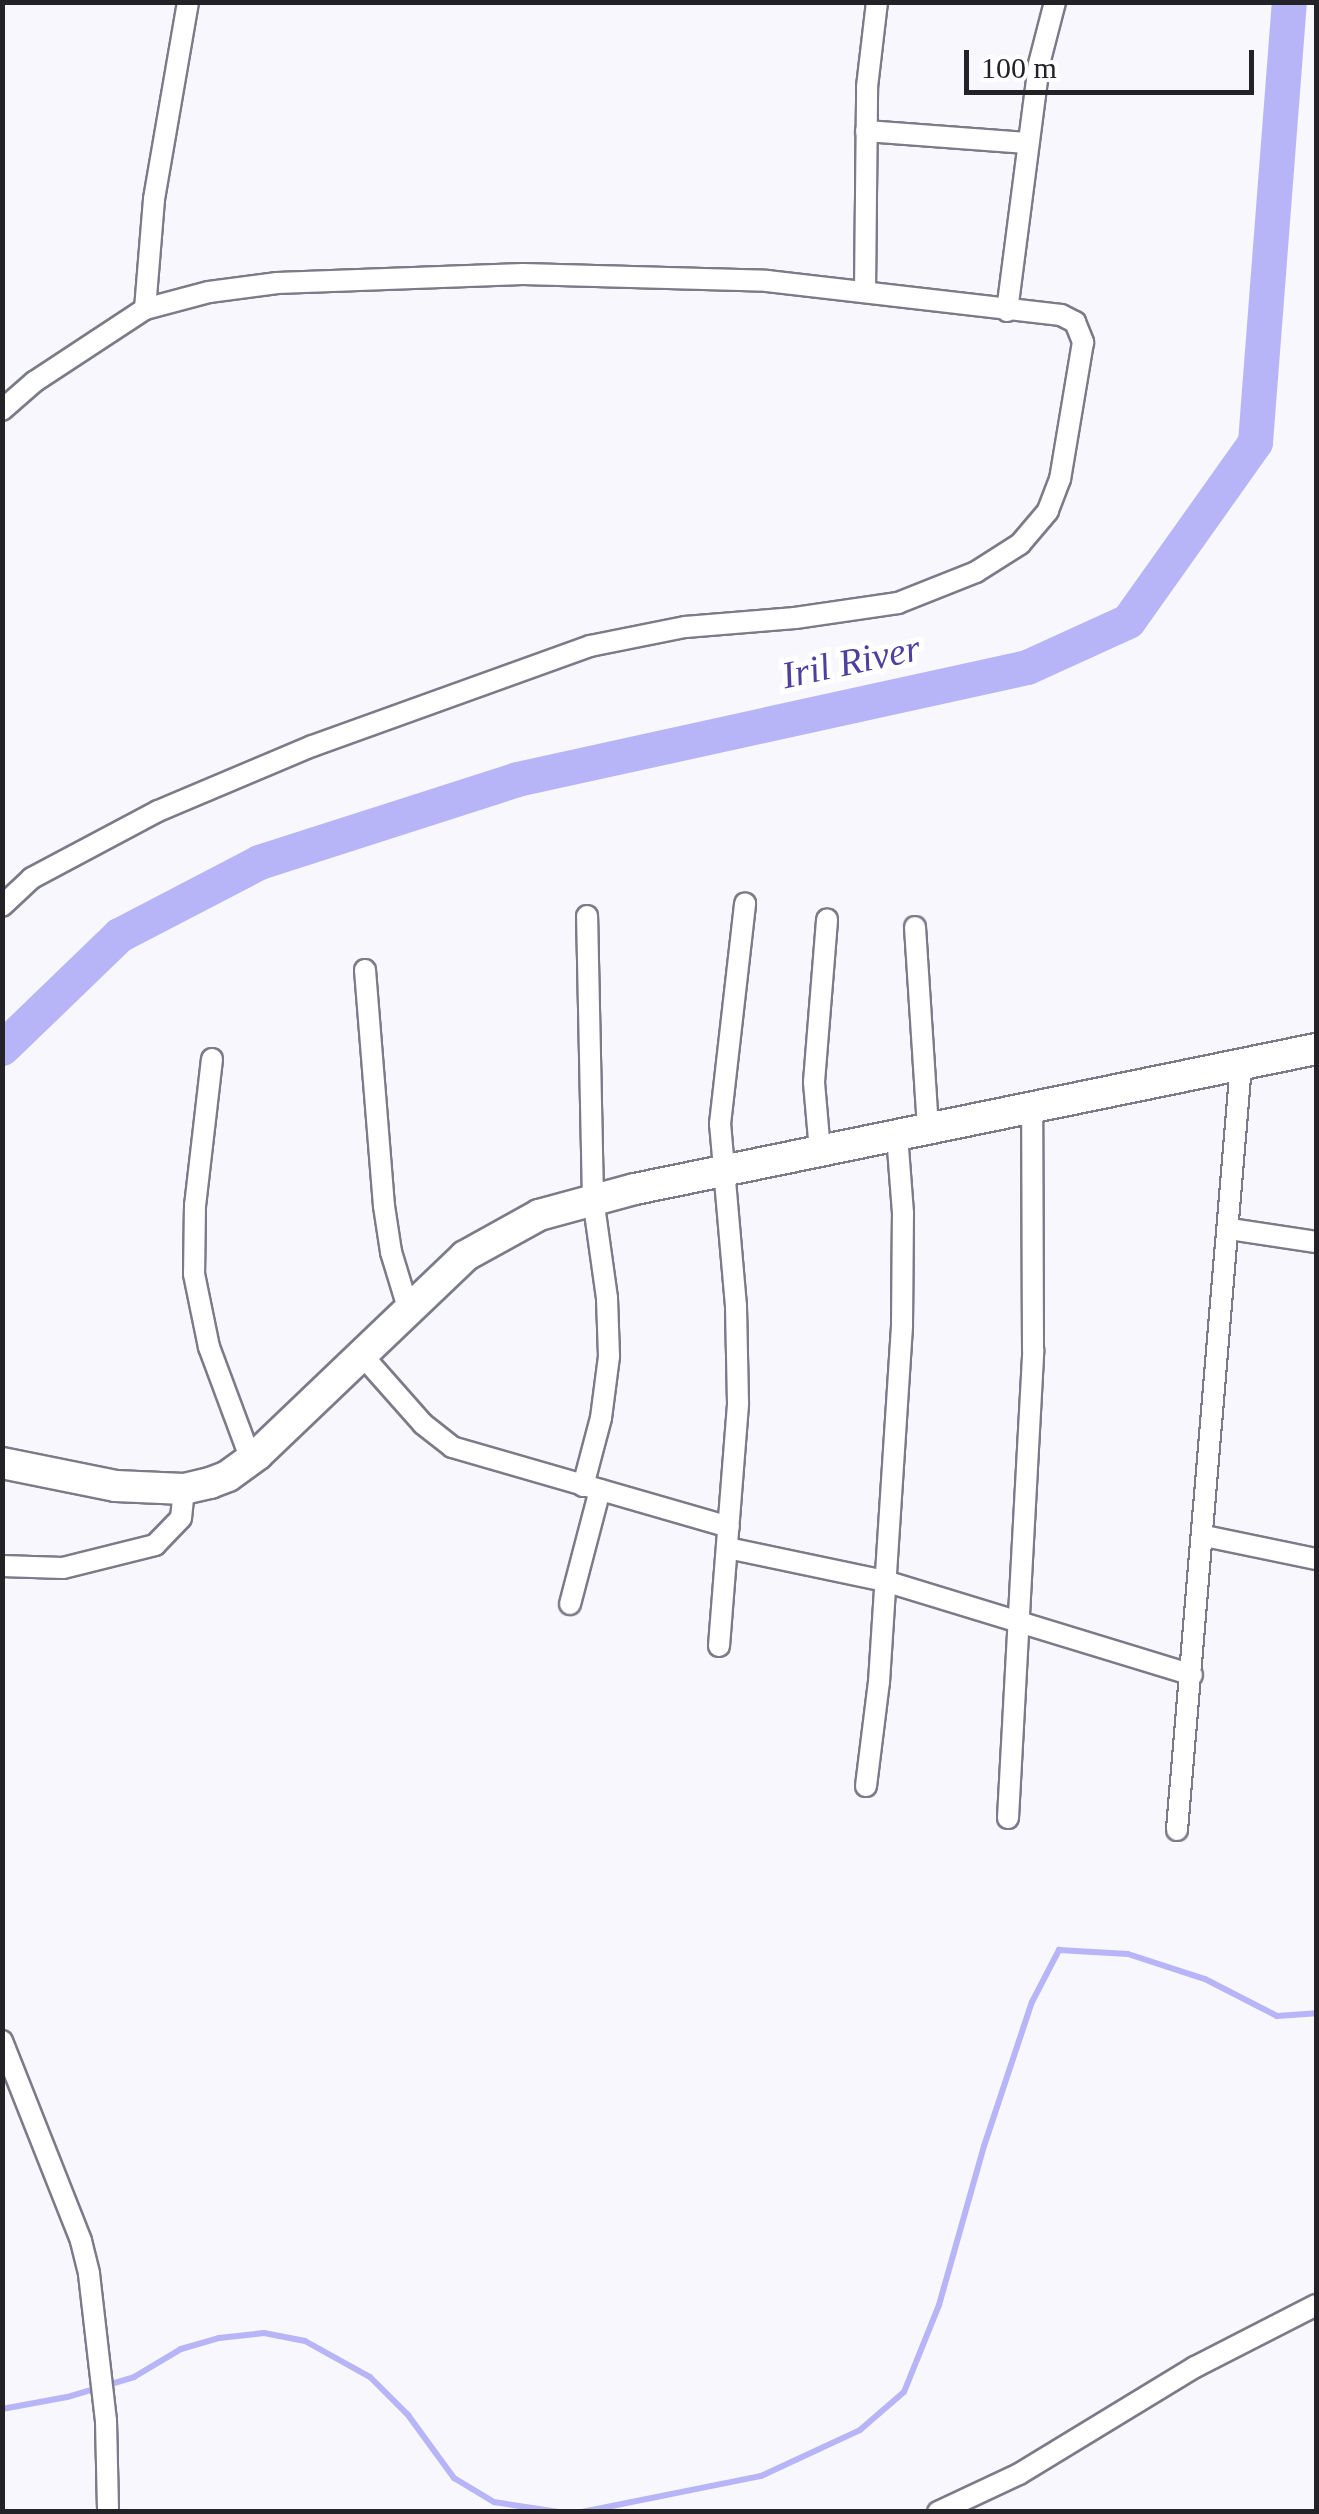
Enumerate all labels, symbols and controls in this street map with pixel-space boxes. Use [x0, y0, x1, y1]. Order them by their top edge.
scale bar [969, 30, 1259, 92]
text: 100 m [981, 51, 1057, 84]
water label: Iril River [778, 625, 924, 699]

